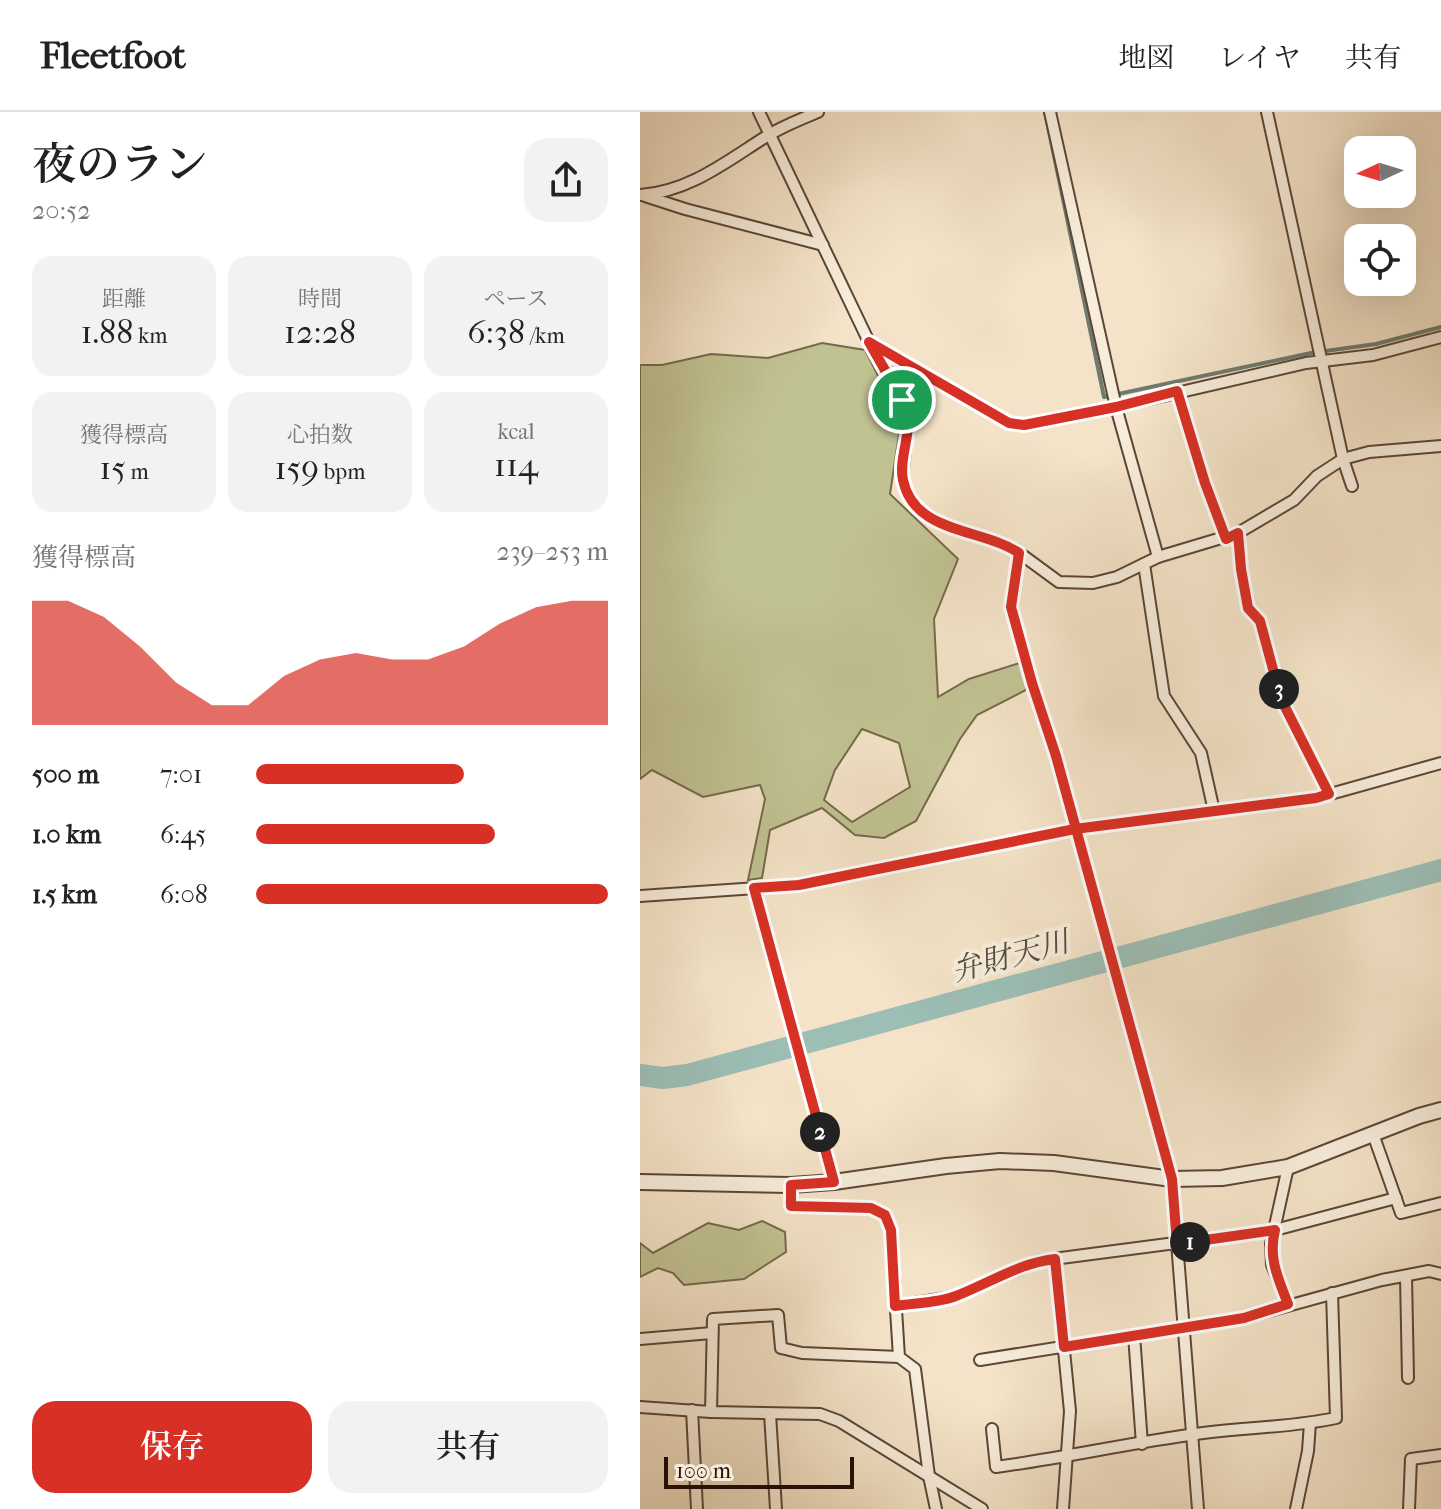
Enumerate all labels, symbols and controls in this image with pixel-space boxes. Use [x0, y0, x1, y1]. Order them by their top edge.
text: Fleetfoot [40, 33, 186, 78]
text: 地図 [1118, 41, 1174, 74]
text: レイヤ [1218, 41, 1301, 74]
text: 共有 [1345, 41, 1401, 74]
north arrow [1344, 136, 1416, 208]
map controls [1344, 136, 1416, 296]
button: share [524, 138, 608, 222]
text: 夜のラン [32, 139, 208, 190]
text: 20:52 [32, 195, 91, 226]
button: locate [1344, 224, 1416, 296]
text: 距離 [102, 286, 146, 312]
text: 時間 [298, 286, 342, 312]
text: ペース [484, 286, 548, 312]
text: 1.88 [80, 312, 133, 352]
text: 12:28 [284, 312, 356, 352]
text: 6:38 [467, 312, 525, 352]
text: km [133, 323, 168, 349]
text: /km [525, 323, 565, 349]
pin [868, 366, 936, 434]
icon: arrive [880, 378, 924, 422]
text: kcal [497, 419, 535, 445]
text: 獲得標高 [80, 422, 168, 448]
text: 心拍数 [287, 422, 353, 448]
text: 114 [494, 445, 538, 485]
text: 15 [99, 448, 126, 488]
text: 159 [275, 448, 319, 488]
text: m [126, 459, 149, 485]
text: bpm [319, 459, 365, 485]
text: 239–253 m [497, 536, 608, 567]
text: 獲得標高 [32, 542, 136, 573]
pin: 3 [1259, 669, 1299, 709]
text: 3 [1274, 676, 1284, 702]
text: 500 m [32, 759, 99, 790]
text: 7:01 [160, 759, 202, 790]
text: 1.0 km [32, 819, 101, 850]
text: 6:45 [160, 819, 206, 850]
text: 1.5 km [32, 879, 97, 910]
text: 6:08 [160, 879, 208, 910]
water label: 弁財天川 [948, 923, 1076, 989]
pin: 2 [800, 1112, 840, 1152]
text: 2 [814, 1119, 826, 1145]
pin: 1 [1170, 1222, 1210, 1262]
text: 1 [1186, 1229, 1194, 1255]
button: 保存 [32, 1401, 312, 1493]
button: 共有 [328, 1401, 608, 1493]
scale bar [664, 1453, 854, 1489]
text: 100 m [676, 1458, 731, 1484]

